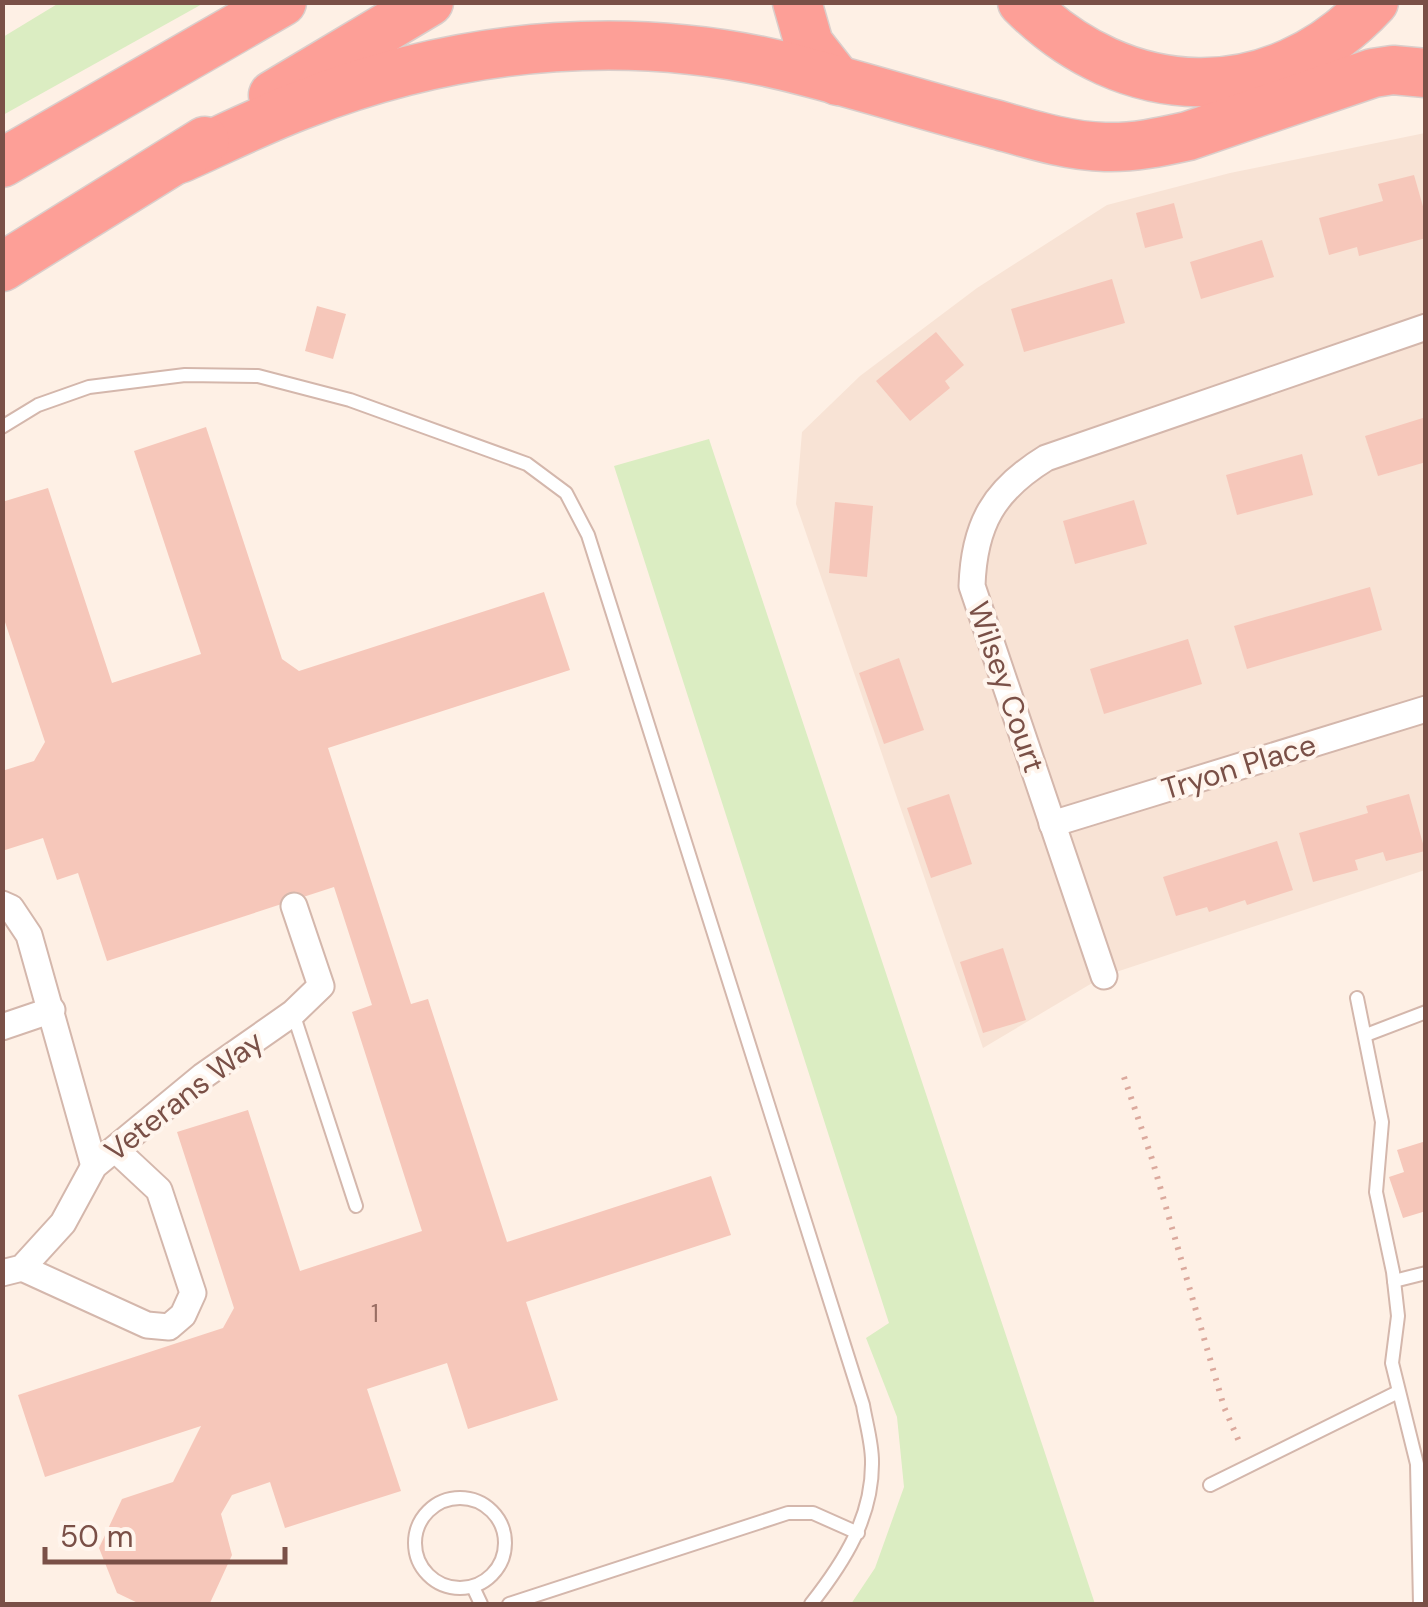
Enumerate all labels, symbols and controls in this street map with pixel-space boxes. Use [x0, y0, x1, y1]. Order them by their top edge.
street label: Wilsey Court [959, 596, 1054, 778]
street label: Tryon Place [1157, 725, 1321, 808]
street label: Veterans Way [96, 1021, 271, 1170]
house number: 1 [371, 1297, 379, 1330]
scale bar [45, 1502, 285, 1564]
text: 50 m [60, 1517, 134, 1556]

